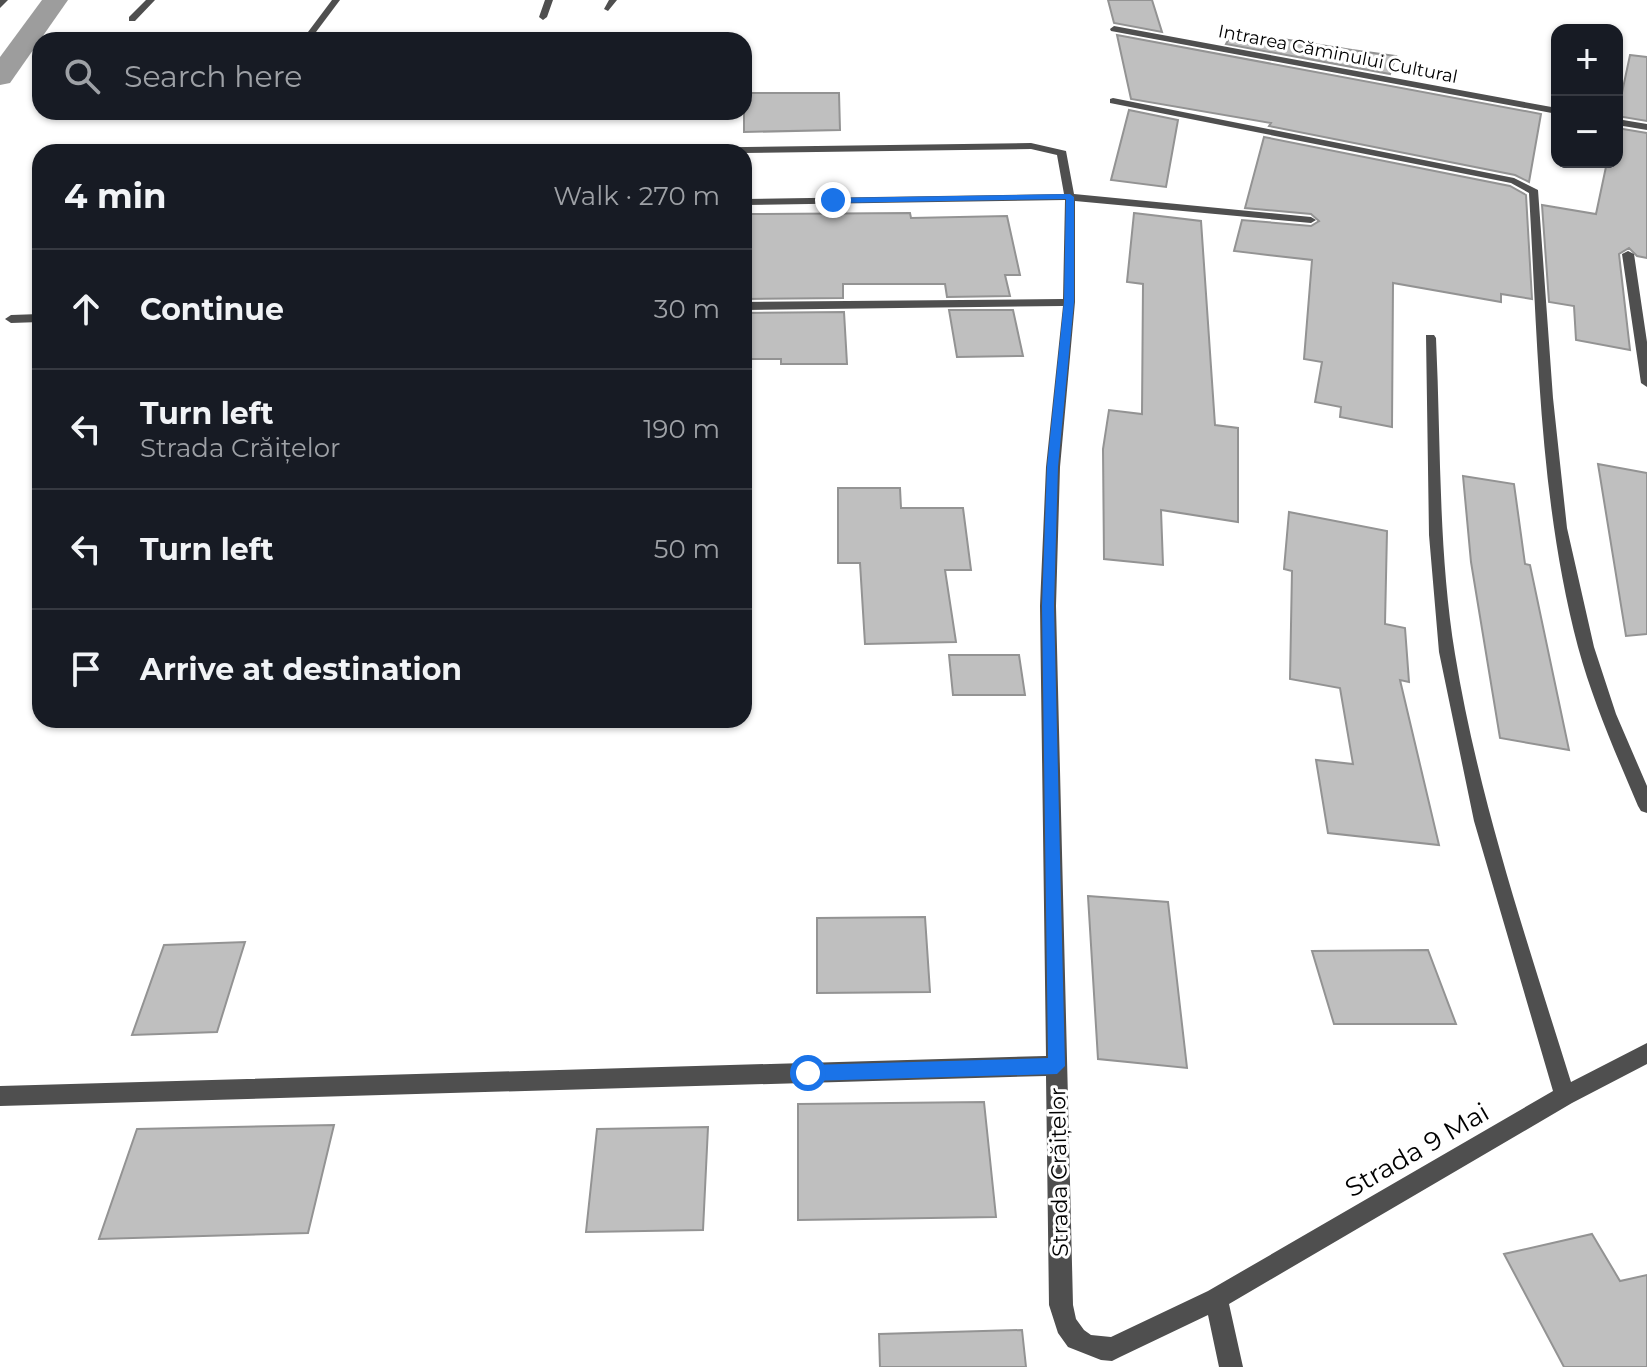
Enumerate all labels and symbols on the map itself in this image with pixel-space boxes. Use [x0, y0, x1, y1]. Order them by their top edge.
street label: Intrarea Căminului Cultural [1216, 20, 1460, 88]
route end [815, 182, 851, 218]
route start [790, 1055, 826, 1091]
street label: Strada Crăițelor [1044, 1087, 1074, 1257]
street label: Strada 9 Mai [1339, 1096, 1495, 1204]

